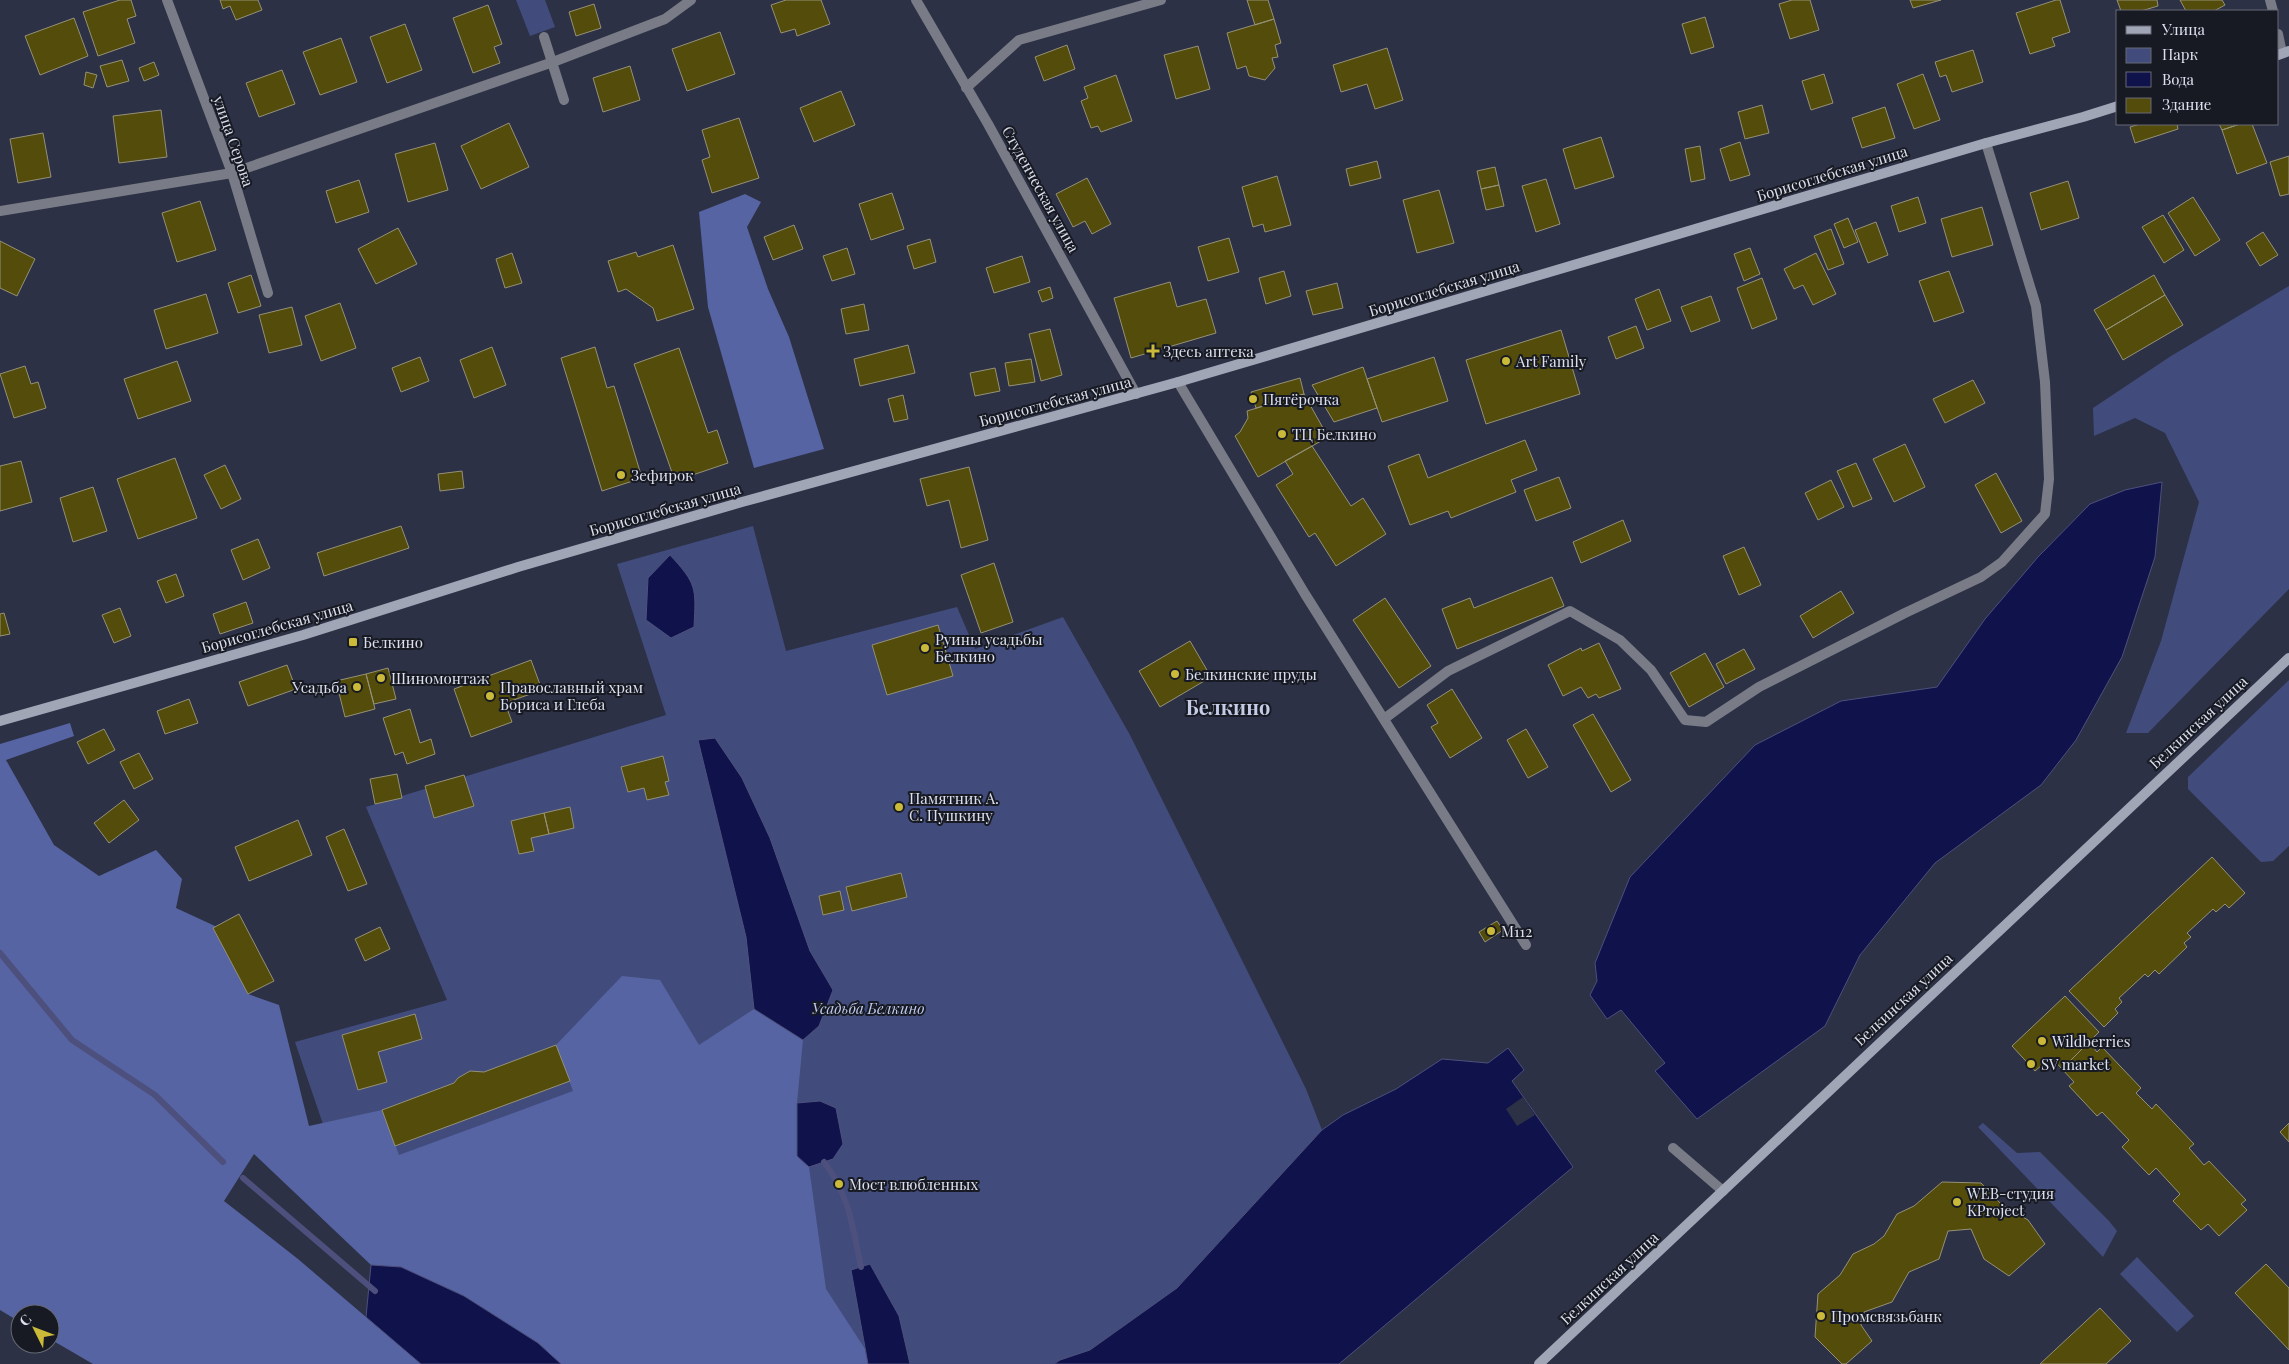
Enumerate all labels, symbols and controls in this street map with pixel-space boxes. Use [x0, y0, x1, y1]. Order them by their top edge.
legend [2116, 10, 2279, 125]
text: Улица [2161, 19, 2205, 39]
text: Парк [2162, 44, 2198, 64]
text: Вода [2162, 69, 2195, 89]
street label: улица Серова [209, 92, 259, 190]
text: Здание [2162, 94, 2211, 114]
street label: Студенческая улица [998, 122, 1084, 256]
street label: Борисоглебская улица [1754, 140, 1910, 205]
street label: Борисоглебская улица [1366, 255, 1522, 320]
place label: Здесь аптека [1163, 341, 1254, 361]
marker: Здесь аптека [1147, 345, 1159, 357]
place label: Art Family [1515, 351, 1587, 371]
marker: Art Family [1500, 355, 1512, 367]
street label: Борисоглебская улица [977, 371, 1134, 431]
place label: Пятёрочка [1263, 389, 1340, 409]
marker: Пятёрочка [1247, 393, 1259, 405]
place label: ТЦ Белкино [1292, 424, 1376, 444]
marker: ТЦ Белкино [1276, 428, 1288, 440]
place label: Зефирок [631, 465, 694, 485]
marker: Зефирок [615, 469, 627, 481]
street label: Борисоглебская улица [587, 478, 744, 540]
street label: Борисоглебская улица [199, 595, 356, 657]
place label: Руины усадьбы Белкино [935, 629, 1043, 666]
place label: Белкино [363, 632, 423, 652]
marker: Белкино [347, 636, 359, 648]
marker: Руины усадьбы Белкино [919, 642, 931, 654]
place label: Белкинские пруды [1185, 664, 1317, 684]
place label: Шиномонтаж [391, 668, 490, 688]
marker: Белкинские пруды [1169, 668, 1181, 680]
street label: Белкинская улица [2145, 671, 2252, 773]
marker: Шиномонтаж [375, 672, 387, 684]
place label: Усадьба [291, 677, 348, 697]
place label: Православный храм Бориса и Глеба [500, 677, 644, 714]
marker: Усадьба [351, 681, 363, 693]
marker: Православный храм Бориса и Глеба [484, 690, 496, 702]
district label: Белкино [1186, 693, 1270, 720]
place label: Памятник А. С. Пушкину [909, 788, 999, 825]
marker: Памятник А. С. Пушкину [893, 801, 905, 813]
place label: М112 [1501, 921, 1532, 941]
marker: М112 [1485, 925, 1497, 937]
street label: Белкинская улица [1850, 948, 1957, 1050]
park label: Усадьба Белкино [811, 998, 925, 1018]
place label: Wildberries [2051, 1031, 2131, 1051]
marker: Wildberries [2036, 1035, 2048, 1047]
place label: SV market [2041, 1054, 2110, 1074]
marker: SV market [2025, 1058, 2037, 1070]
place label: Мост влюбленных [849, 1174, 978, 1194]
marker: Мост влюбленных [833, 1178, 845, 1190]
place label: WEB-студия KProject [1966, 1183, 2054, 1220]
marker: WEB-студия KProject [1951, 1196, 1963, 1208]
street label: Белкинская улица [1556, 1227, 1663, 1329]
north arrow [10, 1304, 60, 1354]
place label: Промсвязьбанк [1831, 1306, 1942, 1326]
text: С [15, 1310, 35, 1330]
marker: Промсвязьбанк [1815, 1310, 1827, 1322]

